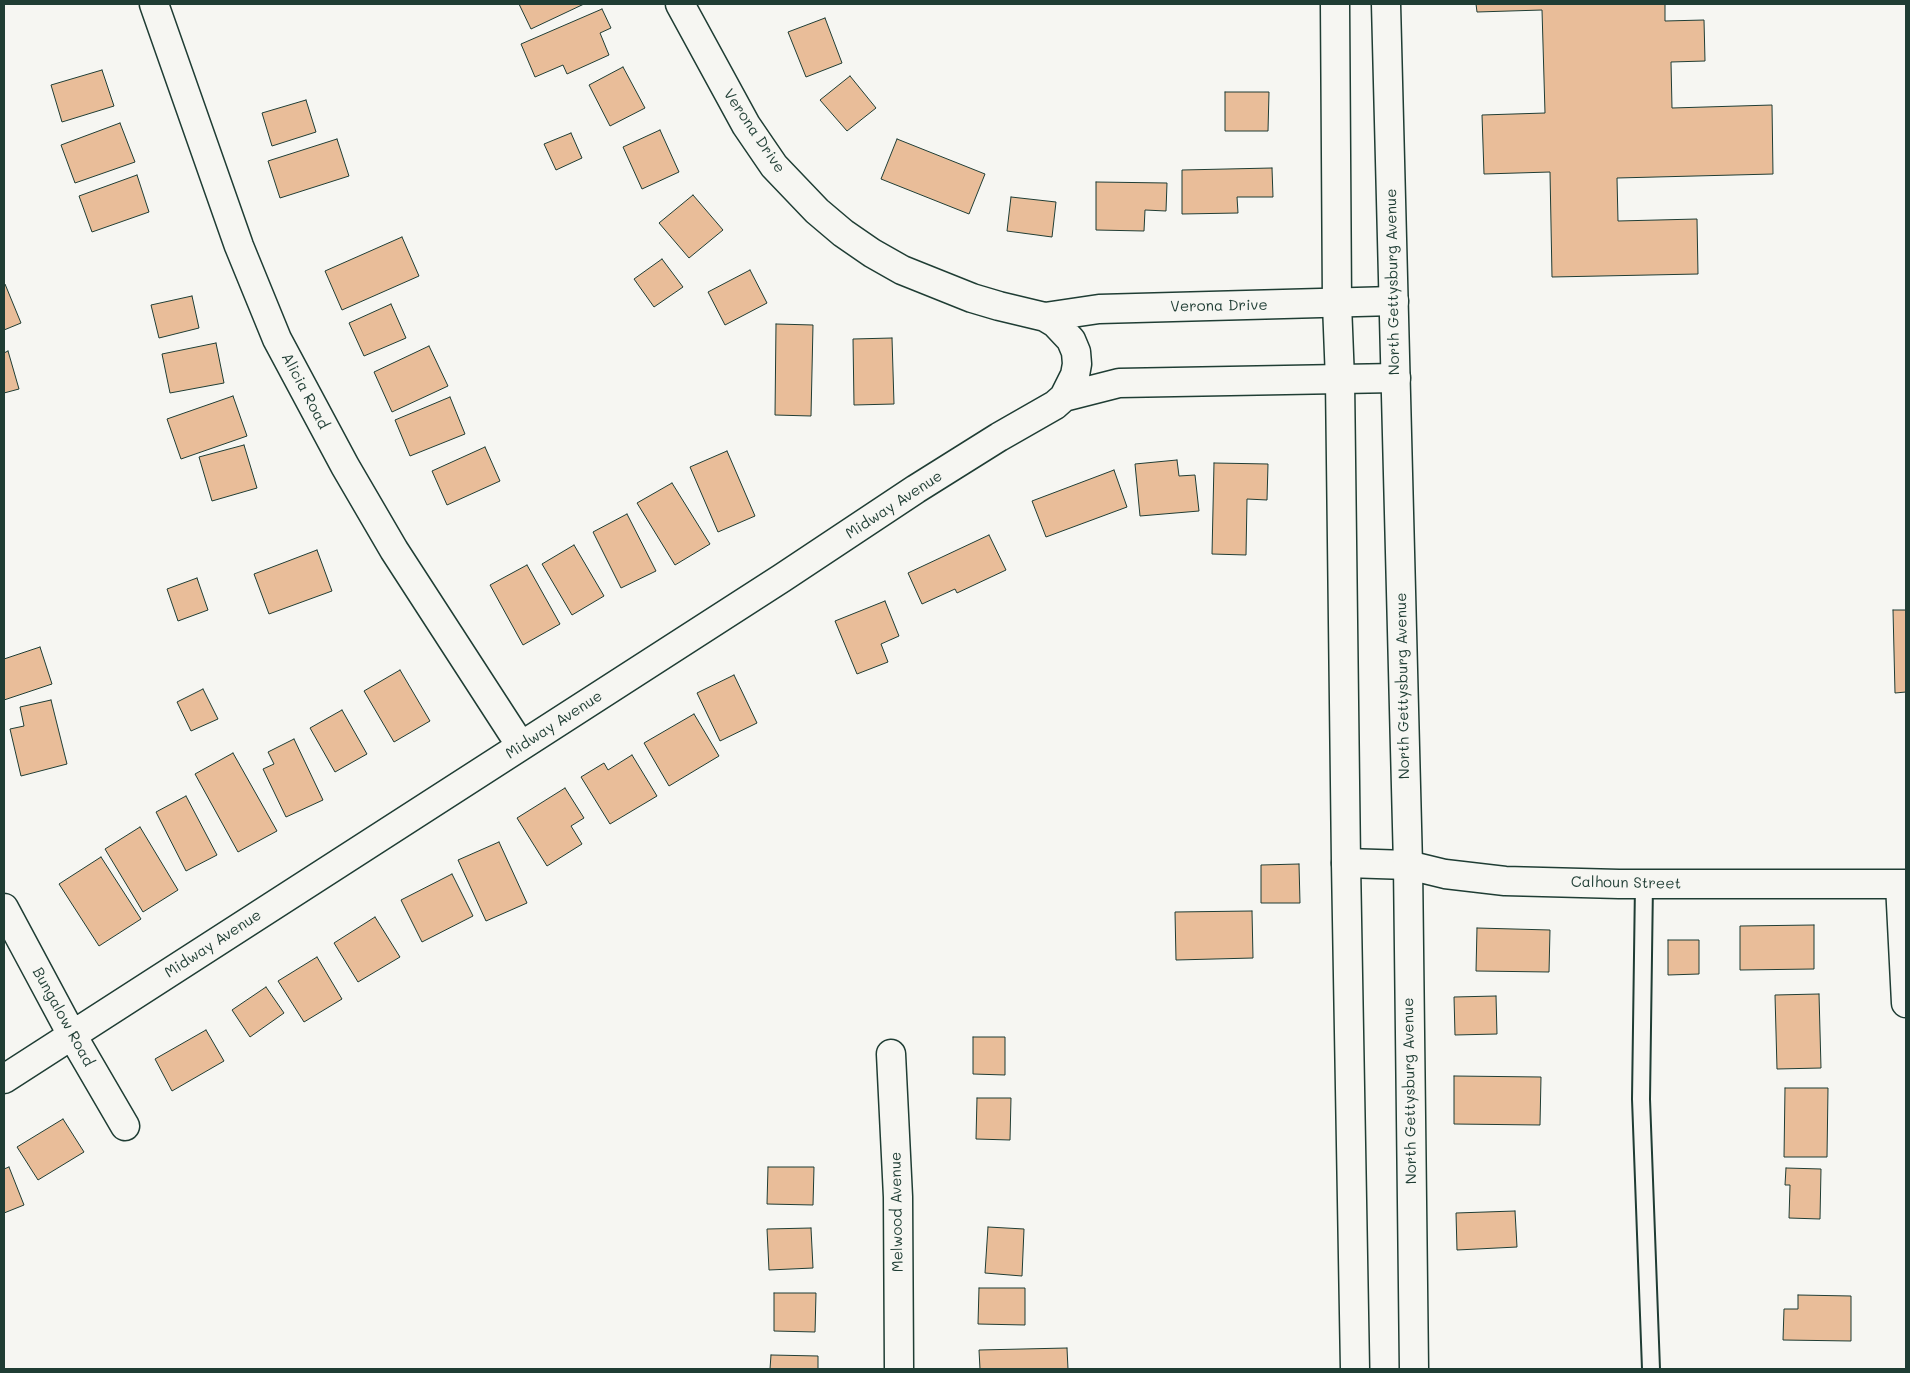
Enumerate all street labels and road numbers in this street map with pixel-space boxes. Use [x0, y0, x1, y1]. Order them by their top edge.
street label: Verona Drive [719, 86, 789, 176]
street label: North Gettysburg Avenue [1382, 188, 1404, 376]
street label: Verona Drive [1170, 296, 1268, 316]
street label: Alicia Road [277, 350, 333, 432]
street label: Midway Avenue [842, 467, 946, 543]
street label: North Gettysburg Avenue [1392, 592, 1414, 780]
street label: Midway Avenue [502, 687, 606, 763]
street label: Calhoun Street [1571, 873, 1681, 893]
street label: Midway Avenue [161, 906, 265, 982]
street label: Bungalow Road [28, 964, 98, 1070]
street label: North Gettysburg Avenue [1399, 997, 1421, 1185]
street label: Melwood Avenue [887, 1152, 907, 1272]

